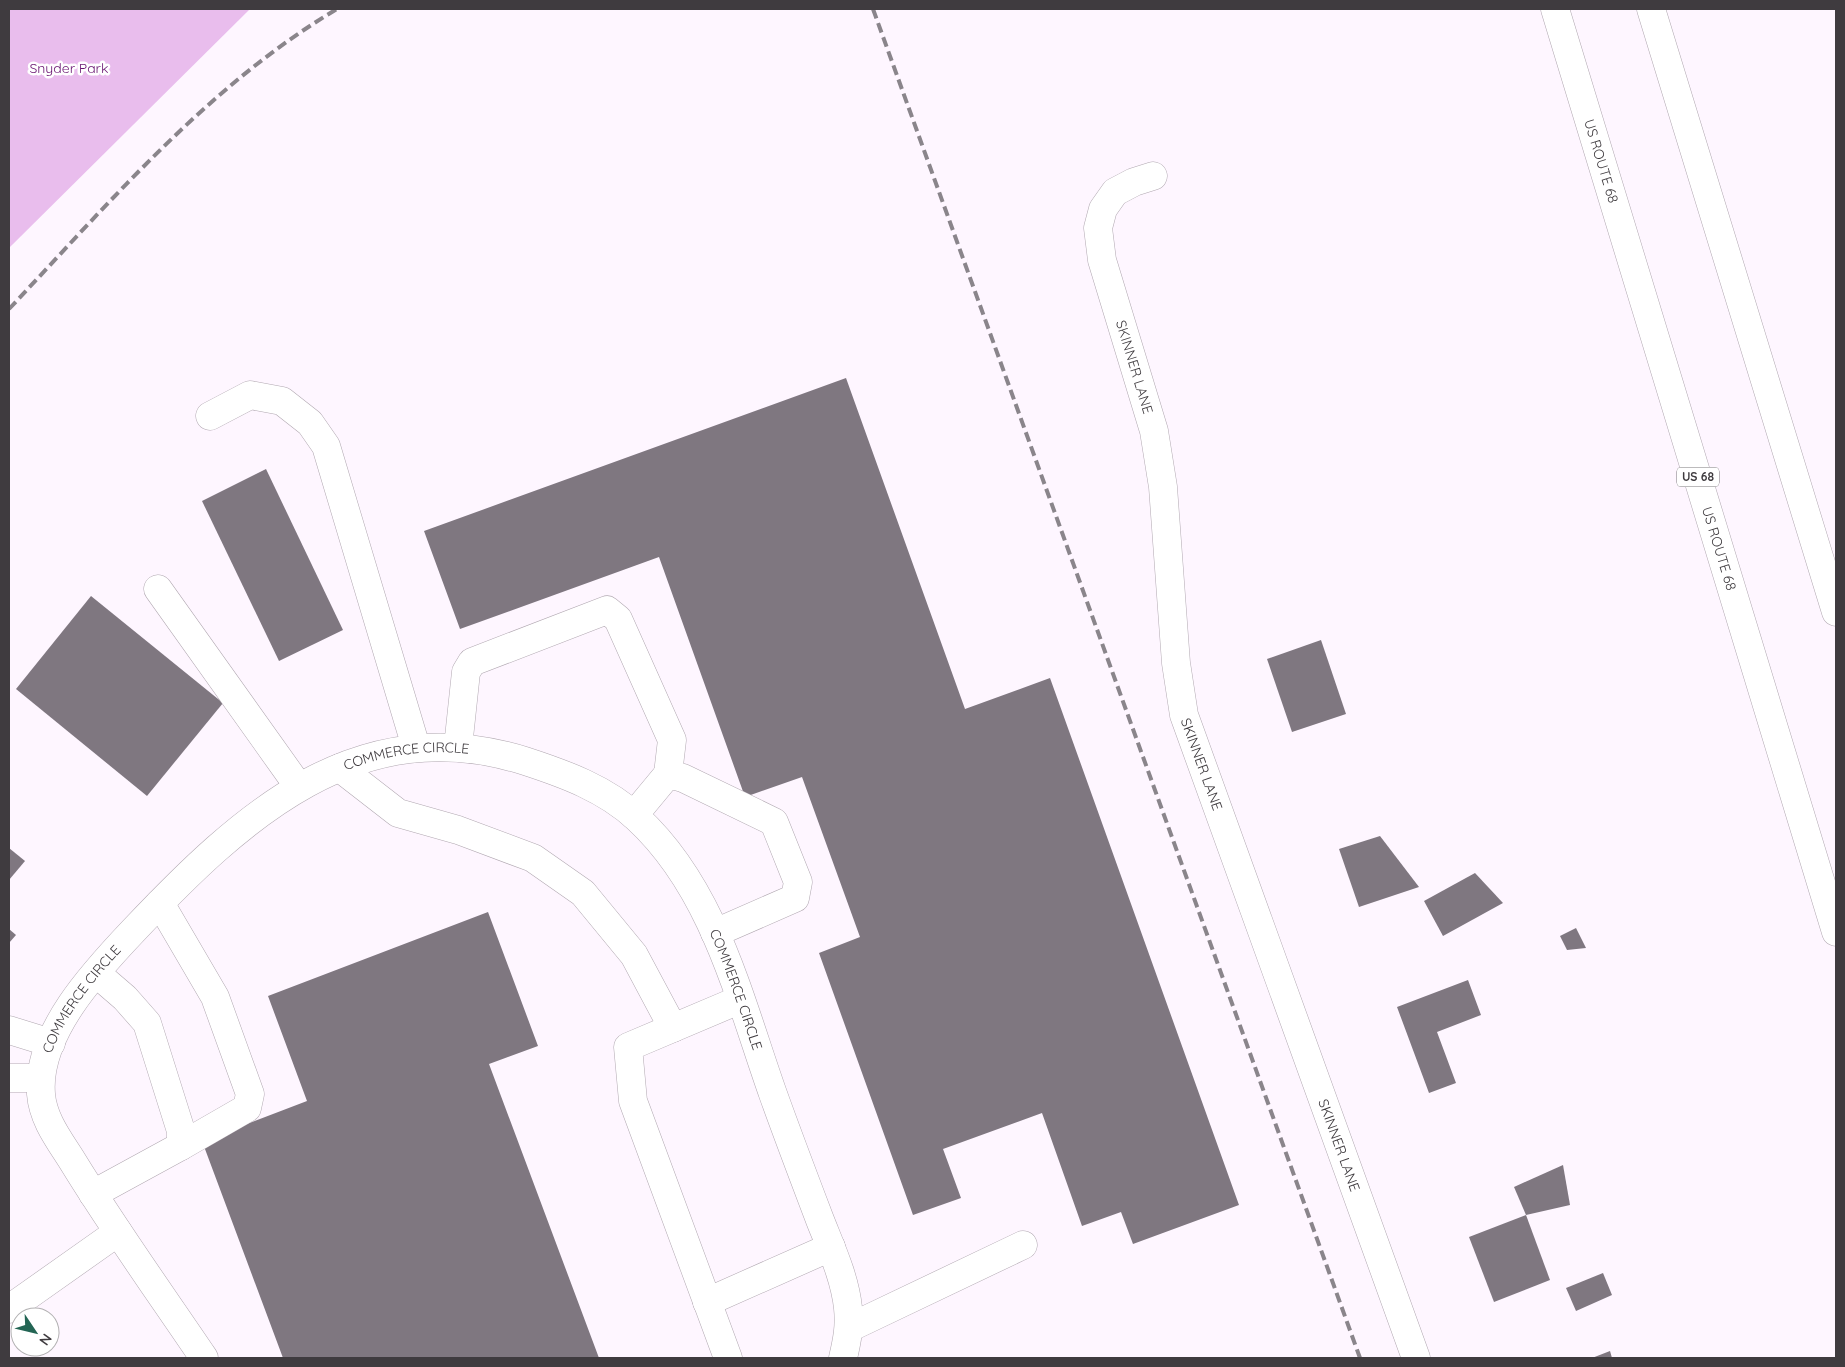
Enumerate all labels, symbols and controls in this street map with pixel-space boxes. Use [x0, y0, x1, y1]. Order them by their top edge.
park label: Snyder Park [29, 59, 109, 77]
street label: US ROUTE 68 [1580, 117, 1623, 205]
street label: SKINNER LANE [1112, 318, 1157, 416]
road number: US 68 [1677, 468, 1719, 487]
street label: US ROUTE 68 [1698, 504, 1741, 593]
street label: SKINNER LANE [1177, 716, 1227, 813]
street label: COMMERCE CIRCLE [341, 738, 470, 774]
street label: COMMERCE CIRCLE [706, 926, 766, 1052]
street label: COMMERCE CIRCLE [38, 941, 125, 1055]
street label: SKINNER LANE [1314, 1096, 1364, 1194]
north arrow [10, 1307, 60, 1357]
text: N [35, 1330, 56, 1349]

